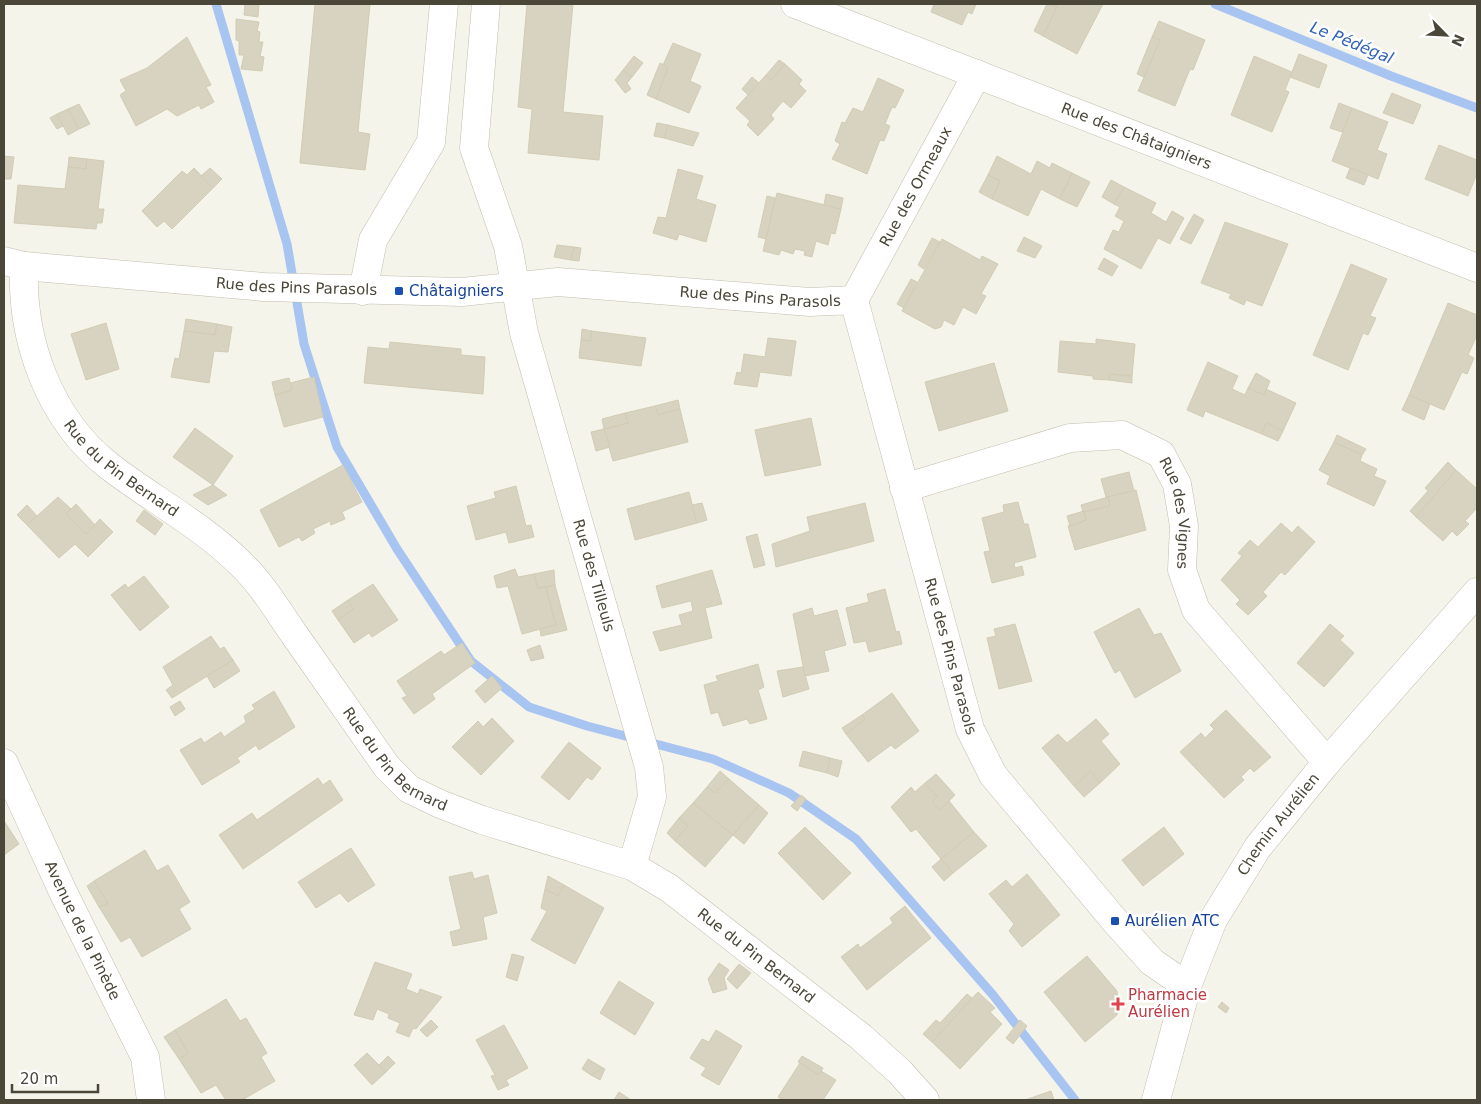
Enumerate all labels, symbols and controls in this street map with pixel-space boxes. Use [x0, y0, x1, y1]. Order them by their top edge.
north arrow [1421, 10, 1471, 60]
water label: Le Pédégal [1308, 17, 1397, 68]
text: N [1448, 32, 1468, 49]
street label: Rue des Châtaigniers [1059, 99, 1214, 173]
street label: Rue des Ormeaux [876, 124, 956, 250]
street label: Rue des Pins Parasols [215, 274, 378, 299]
place label: Châtaigniers [409, 282, 504, 300]
street label: Rue des Pins Parasols [679, 283, 841, 311]
marker: Châtaigniers [393, 285, 405, 297]
street label: Rue du Pin Bernard [60, 416, 182, 521]
street label: Rue des Vignes [1155, 454, 1194, 570]
street label: Rue des Tilleuls [569, 517, 619, 634]
street label: Rue des Pins Parasols [921, 576, 981, 738]
street label: Rue du Pin Bernard [339, 704, 450, 815]
street label: Chemin Aurélien [1234, 770, 1323, 879]
street label: Avenue de la Pinède [41, 858, 124, 1003]
street label: Rue du Pin Bernard [694, 904, 819, 1007]
place label: Aurélien ATC [1125, 912, 1220, 930]
marker: Aurélien ATC [1109, 915, 1121, 927]
place label: Pharmacie Aurélien [1128, 986, 1207, 1021]
marker: Pharmacie Aurélien [1112, 998, 1124, 1010]
scale bar [12, 1062, 99, 1094]
text: 20 m [20, 1070, 58, 1088]

